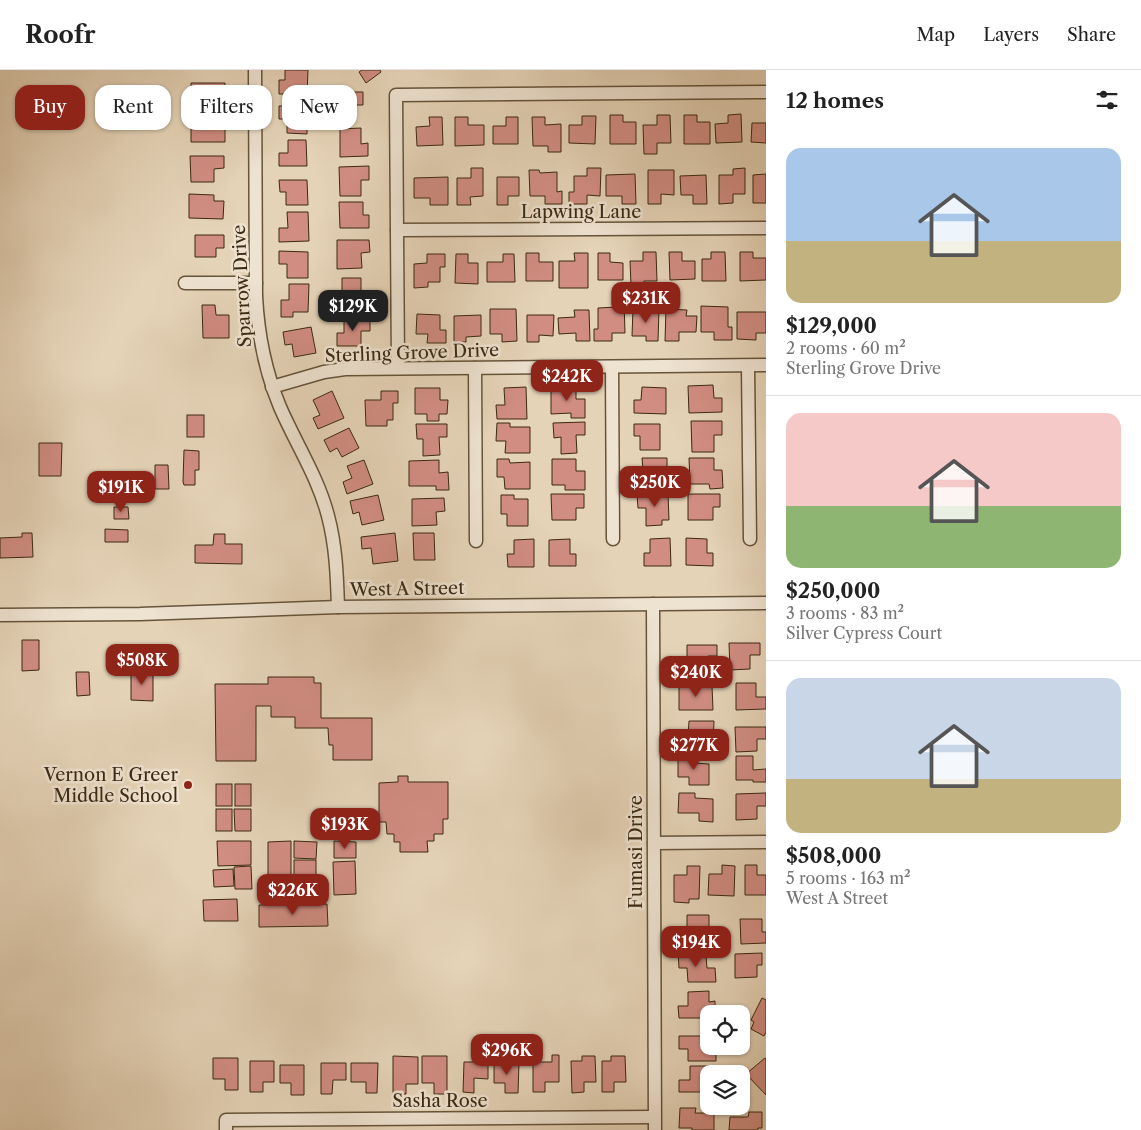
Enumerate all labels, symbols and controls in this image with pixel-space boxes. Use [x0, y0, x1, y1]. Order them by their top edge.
text: Roofr [25, 20, 96, 49]
text: Map [917, 24, 955, 46]
text: Layers [983, 24, 1039, 46]
text: Share [1067, 24, 1116, 46]
chip: Buy [15, 85, 85, 130]
chip: Rent [95, 85, 171, 130]
chip: Filters [181, 85, 272, 130]
chip: New [282, 85, 357, 130]
icon: filters [1093, 86, 1121, 114]
text: 12 homes [786, 88, 884, 113]
icon: home [909, 180, 999, 270]
street label: Lapwing Lane [521, 201, 641, 223]
street label: Sparrow Drive [228, 224, 256, 348]
pin: $231K [611, 282, 681, 324]
text: $231K [622, 288, 670, 308]
pin: $129K [318, 290, 388, 332]
text: $129K [329, 296, 377, 316]
text: $129,000 [786, 313, 877, 338]
text: 2 rooms · 60 m² [786, 338, 906, 358]
street label: Sterling Grove Drive [324, 339, 500, 367]
text: Sterling Grove Drive [786, 358, 941, 378]
pin: $242K [532, 360, 602, 402]
text: $242K [542, 366, 592, 386]
icon: home [909, 446, 999, 536]
pin: $250K [620, 466, 690, 508]
pin: $191K [86, 470, 156, 513]
text: $250K [630, 472, 680, 492]
text: $191K [98, 477, 144, 497]
street label: West A Street [348, 577, 465, 601]
text: $250,000 [786, 578, 881, 603]
text: 3 rooms · 83 m² [786, 603, 904, 623]
text: Silver Cypress Court [786, 623, 942, 643]
pin: $508K [107, 644, 177, 686]
text: $508K [117, 650, 167, 670]
pin: $240K [661, 656, 731, 698]
text: $240K [671, 662, 721, 682]
icon: home [909, 711, 999, 801]
pin: $277K [659, 728, 729, 771]
text: $277K [670, 735, 718, 755]
place label: Vernon E Greer Middle School [43, 764, 178, 807]
marker: Vernon E Greer Middle School [182, 779, 194, 791]
street label: Fumasi Drive [625, 795, 647, 909]
pin: $193K [310, 808, 380, 850]
text: $193K [321, 814, 369, 834]
text: $508,000 [786, 843, 881, 868]
text: 5 rooms · 163 m² [786, 868, 911, 888]
pin: $226K [258, 874, 328, 916]
text: $226K [268, 880, 318, 900]
text: West A Street [786, 888, 888, 908]
pin: $194K [661, 926, 731, 968]
text: $194K [672, 932, 720, 952]
map controls [700, 1005, 750, 1115]
button: locate [700, 1005, 750, 1055]
pin: $296K [472, 1034, 542, 1076]
text: $296K [482, 1040, 532, 1060]
button: layers [700, 1065, 750, 1115]
street label: Sasha Rose [392, 1090, 488, 1112]

